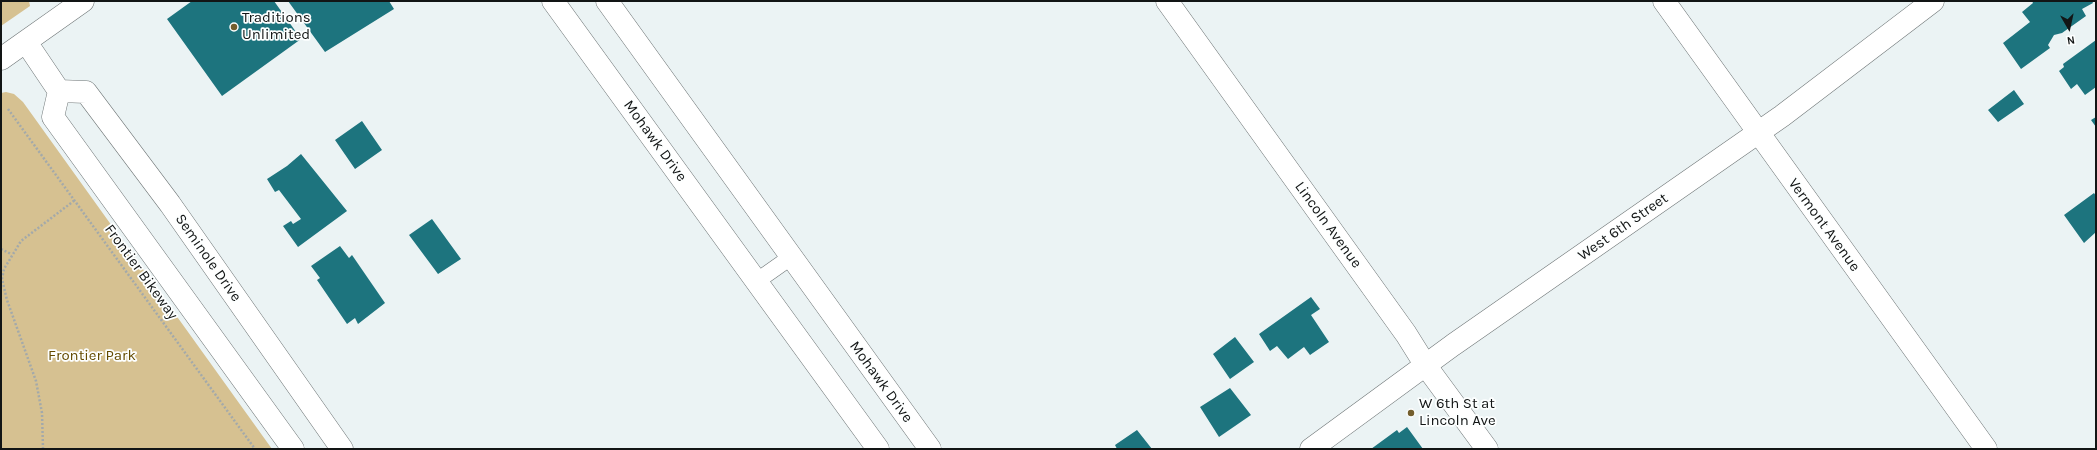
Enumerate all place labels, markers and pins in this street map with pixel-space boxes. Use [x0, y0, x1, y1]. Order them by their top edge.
place label: Traditions Unlimited [242, 9, 311, 44]
marker: Traditions Unlimited [229, 22, 239, 32]
place label: W 6th St at Lincoln Ave [1419, 395, 1496, 430]
marker: W 6th St at Lincoln Ave [1406, 408, 1416, 418]

